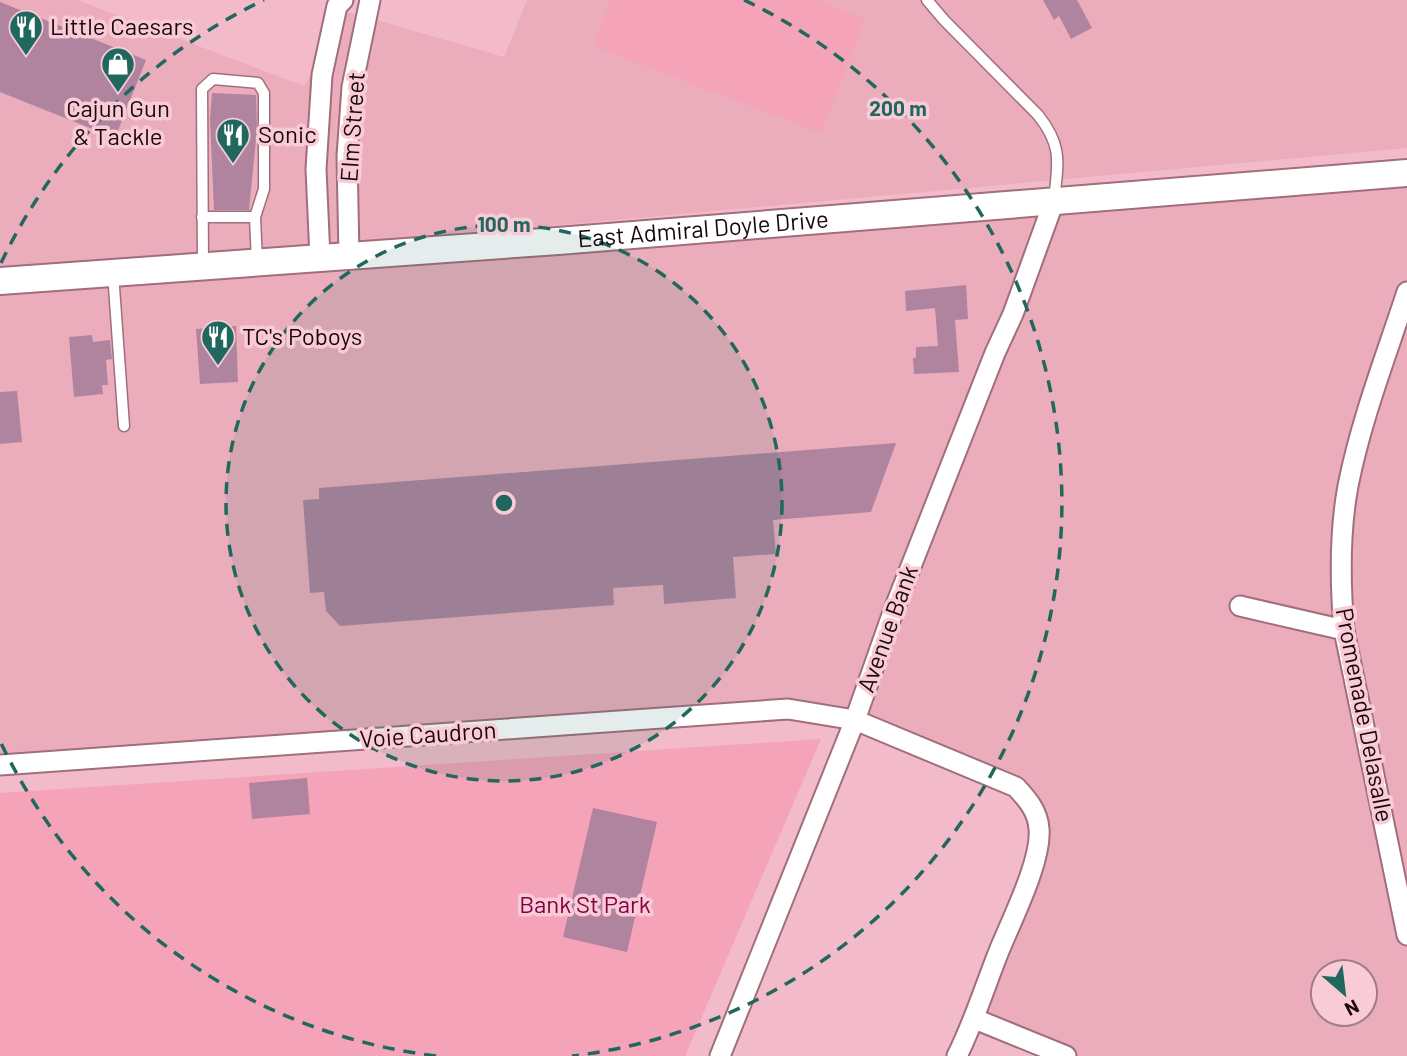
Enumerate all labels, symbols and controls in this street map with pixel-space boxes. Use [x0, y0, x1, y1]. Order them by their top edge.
restaurant icon: Little Caesars [7, 8, 45, 57]
place label: Little Caesars [50, 11, 194, 40]
shop icon: Cajun Gun & Tackle [99, 45, 137, 94]
street label: Elm Street [333, 71, 370, 183]
place label: Cajun Gun & Tackle [66, 93, 170, 150]
text: 200 m [869, 95, 927, 120]
restaurant icon: Sonic [214, 116, 252, 165]
place label: Sonic [258, 119, 317, 148]
street label: East Admiral Doyle Drive [576, 203, 830, 252]
text: 100 m [477, 211, 531, 236]
restaurant icon: TC's Poboys [199, 318, 237, 367]
place label: TC's Poboys [242, 321, 362, 350]
centre of rings [492, 491, 516, 515]
street label: Avenue Bank [850, 561, 923, 696]
street label: Promenade Delasalle [1331, 605, 1400, 824]
street label: Voie Caudron [359, 714, 497, 753]
park label: Bank St Park [519, 889, 651, 918]
north arrow [1309, 958, 1379, 1028]
text: N [1341, 995, 1363, 1022]

